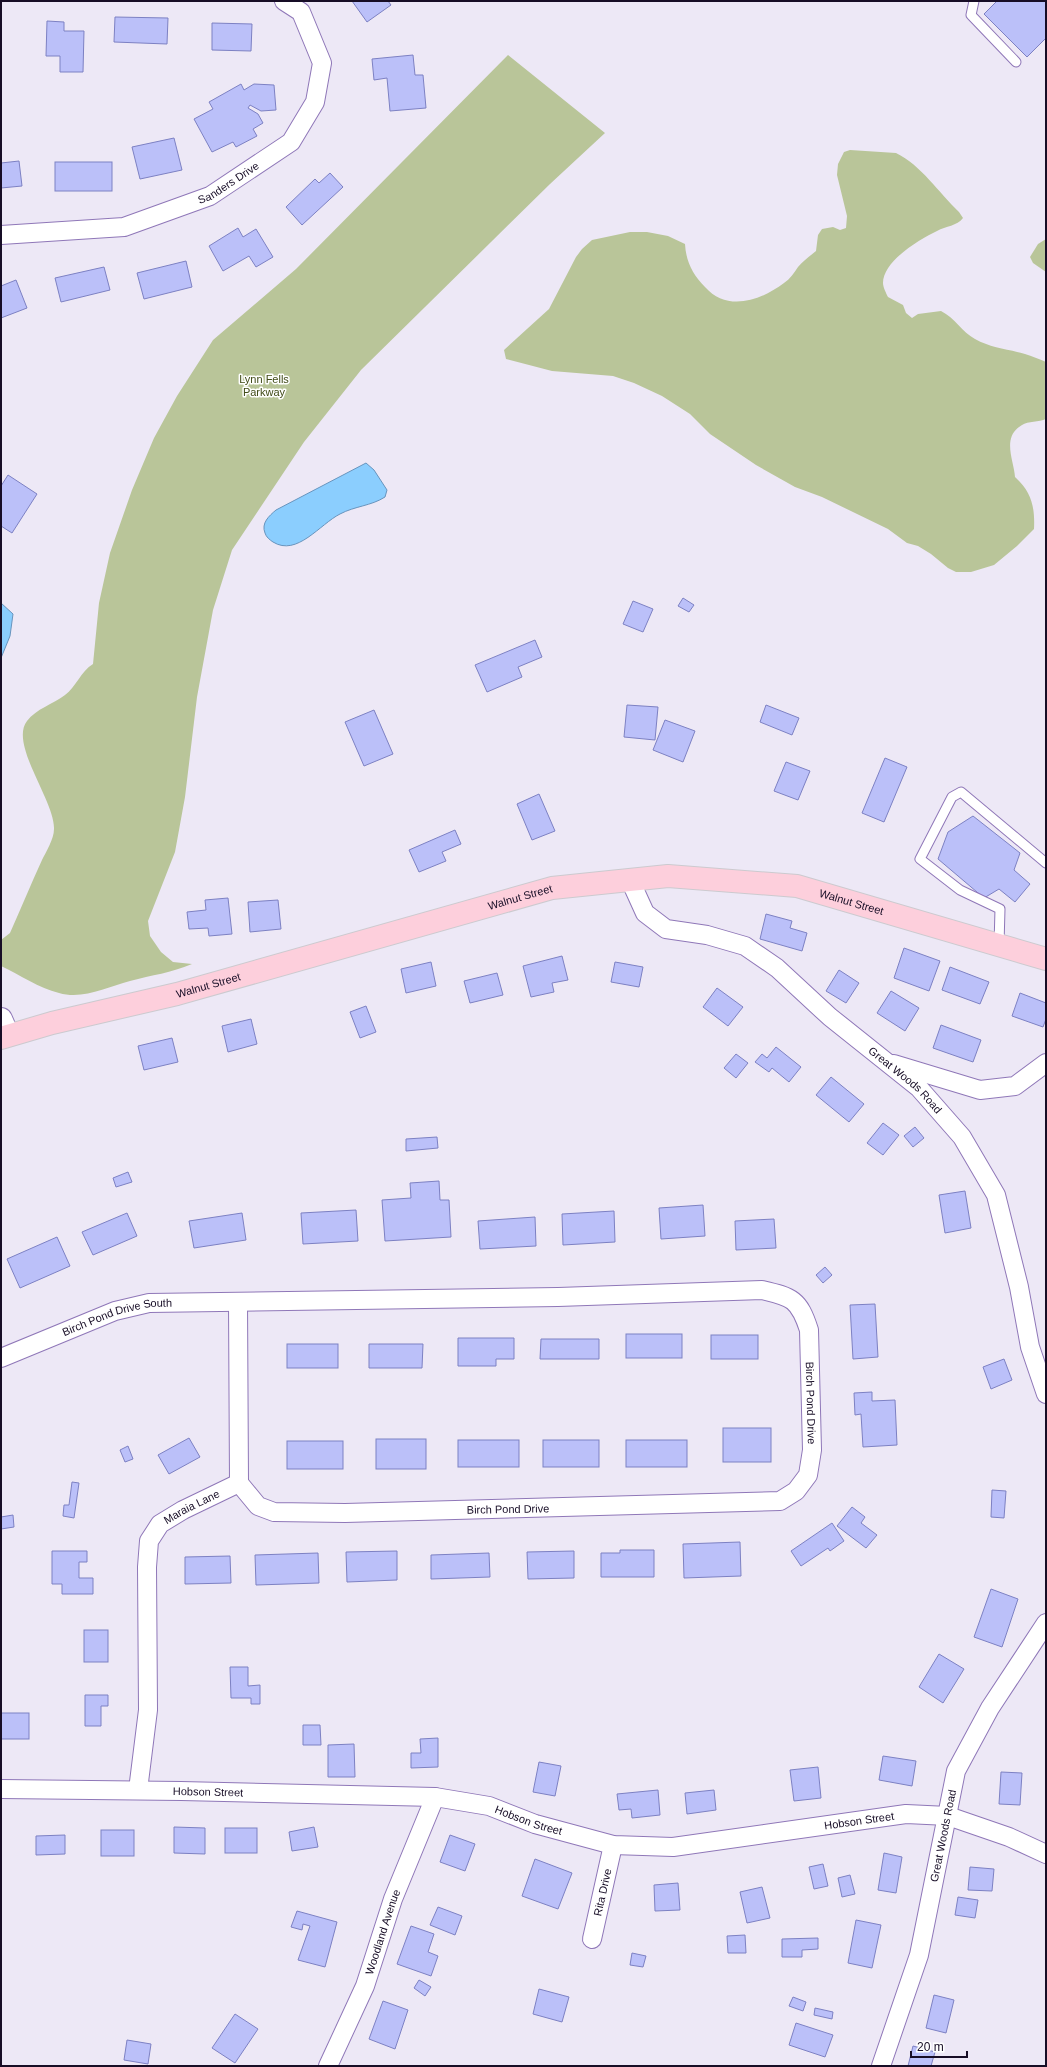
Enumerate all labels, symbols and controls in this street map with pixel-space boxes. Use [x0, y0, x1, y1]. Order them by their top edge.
street label: Sanders Drive [196, 159, 261, 206]
park label: Lynn Fells Parkway [239, 373, 289, 398]
street label: Walnut Street [487, 882, 554, 912]
street label: Walnut Street [818, 887, 885, 917]
street label: Walnut Street [175, 970, 242, 1000]
street label: Great Woods Road [866, 1044, 944, 1116]
street label: Birch Pond Drive South [60, 1297, 172, 1338]
street label: Birch Pond Drive [804, 1361, 818, 1444]
street label: Maraia Lane [162, 1487, 221, 1526]
street label: Birch Pond Drive [467, 1502, 549, 1516]
street label: Hobson Street [173, 1785, 243, 1798]
street label: Great Woods Road [928, 1788, 958, 1883]
street label: Hobson Street [493, 1803, 564, 1837]
street label: Hobson Street [823, 1810, 895, 1832]
street label: Rita Drive [591, 1867, 614, 1917]
street label: Woodland Avenue [363, 1888, 402, 1976]
scale bar [911, 2033, 967, 2059]
text: 20 m [917, 2040, 944, 2054]

